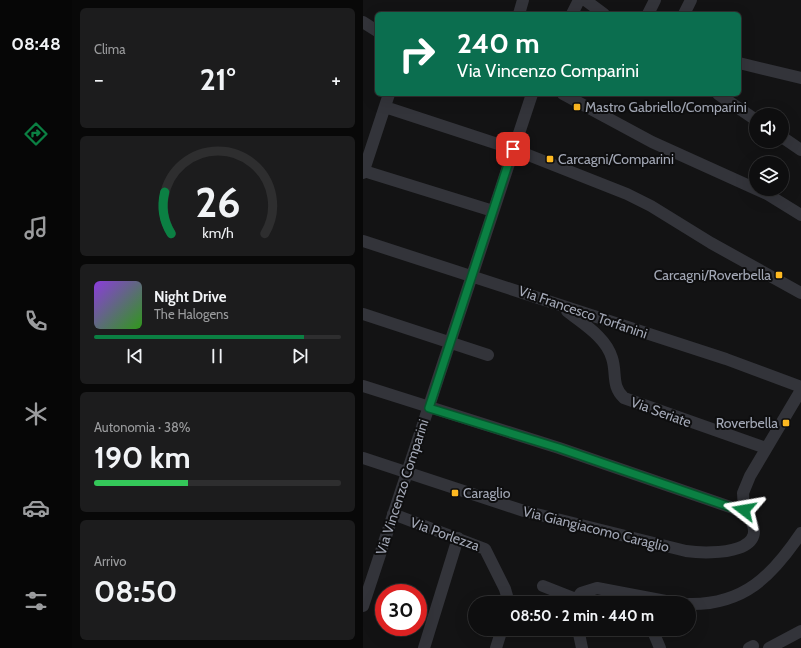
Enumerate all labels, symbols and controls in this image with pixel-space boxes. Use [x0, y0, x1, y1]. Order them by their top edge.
text: 240 m [457, 26, 540, 60]
icon: right [391, 28, 443, 80]
text: 08:48 [11, 33, 61, 55]
text: Clima [94, 41, 125, 57]
text: Via Vincenzo Comparini [457, 60, 639, 82]
text: 21° [200, 61, 235, 98]
text: − [94, 66, 104, 93]
text: + [331, 66, 341, 93]
place label: Mastro Gabriello/Comparini [585, 98, 747, 116]
marker: Mastro Gabriello/Comparini [572, 102, 582, 112]
map controls [749, 108, 789, 196]
button: sound [749, 108, 789, 148]
icon: directions [22, 120, 50, 148]
pin [496, 132, 530, 166]
icon: arrive [502, 138, 524, 160]
place label: Carcagni/Comparini [558, 150, 674, 168]
marker: Carcagni/Comparini [545, 154, 555, 164]
button: layers [749, 156, 789, 196]
text: 26 [195, 177, 240, 227]
icon: music [22, 214, 50, 242]
text: km/h [202, 224, 233, 242]
place label: Carcagni/Roverbella [654, 266, 771, 284]
marker: Carcagni/Roverbella [774, 270, 784, 280]
street label: Via Francesco Torfanini [516, 281, 650, 343]
text: Night Drive [154, 288, 227, 306]
text: The Halogens [154, 306, 229, 322]
icon: phone [22, 307, 50, 335]
icon: previous [124, 345, 146, 367]
icon: pause [206, 345, 228, 367]
icon: next [289, 345, 311, 367]
street label: Via Seriate [628, 393, 694, 431]
icon: climate [22, 400, 50, 428]
place label: Roverbella [716, 414, 778, 432]
street label: Via Vincenzo Comparini [372, 417, 432, 557]
marker: Roverbella [781, 418, 791, 428]
text: Autonomia · 38% [94, 419, 191, 435]
text: 190 km [94, 439, 190, 476]
place label: Caraglio [463, 484, 511, 502]
marker: Caraglio [450, 488, 460, 498]
position arrow [723, 489, 765, 531]
icon: car [22, 494, 50, 522]
street label: Via Giangiacomo Caraglio [521, 502, 671, 556]
street label: Via Porlezza [408, 513, 482, 555]
text: Arrivo [94, 553, 126, 569]
text: 08:50 [94, 573, 177, 610]
speed limit sign: 30 [375, 584, 427, 636]
icon: filters [22, 587, 50, 615]
text: 08:50 · 2 min · 440 m [510, 607, 654, 625]

